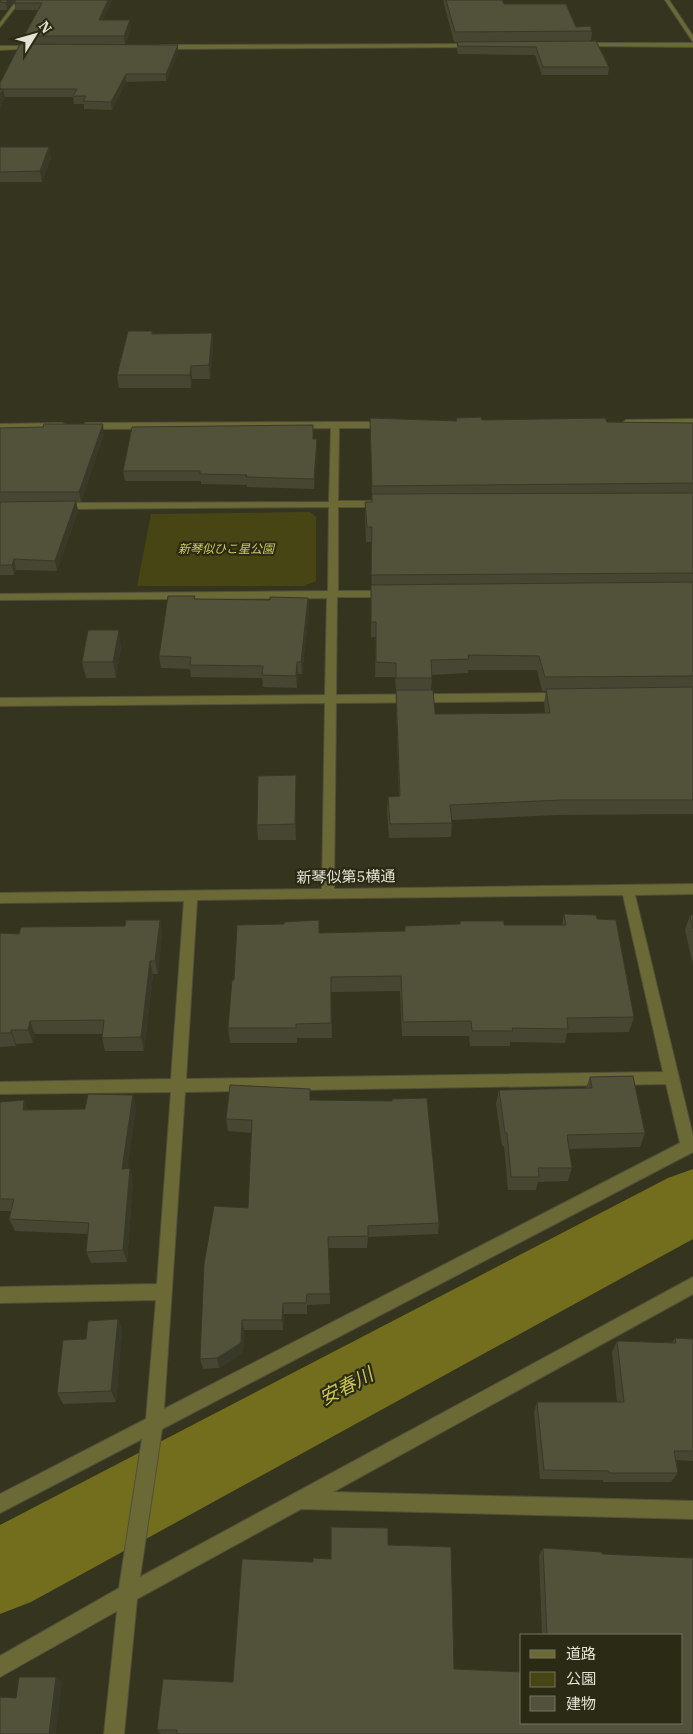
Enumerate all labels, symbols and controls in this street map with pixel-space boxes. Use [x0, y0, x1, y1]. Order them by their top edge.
north arrow [10, 10, 60, 60]
text: N [35, 17, 56, 37]
park label: 新琴似ひこ星公園 [178, 541, 276, 556]
street label: 新琴似第5横通 [296, 866, 396, 887]
water label: 安春川 [315, 1361, 379, 1410]
legend [520, 1634, 683, 1724]
text: 道路 [566, 1644, 596, 1663]
text: 公園 [566, 1669, 596, 1688]
text: 建物 [566, 1694, 596, 1713]

